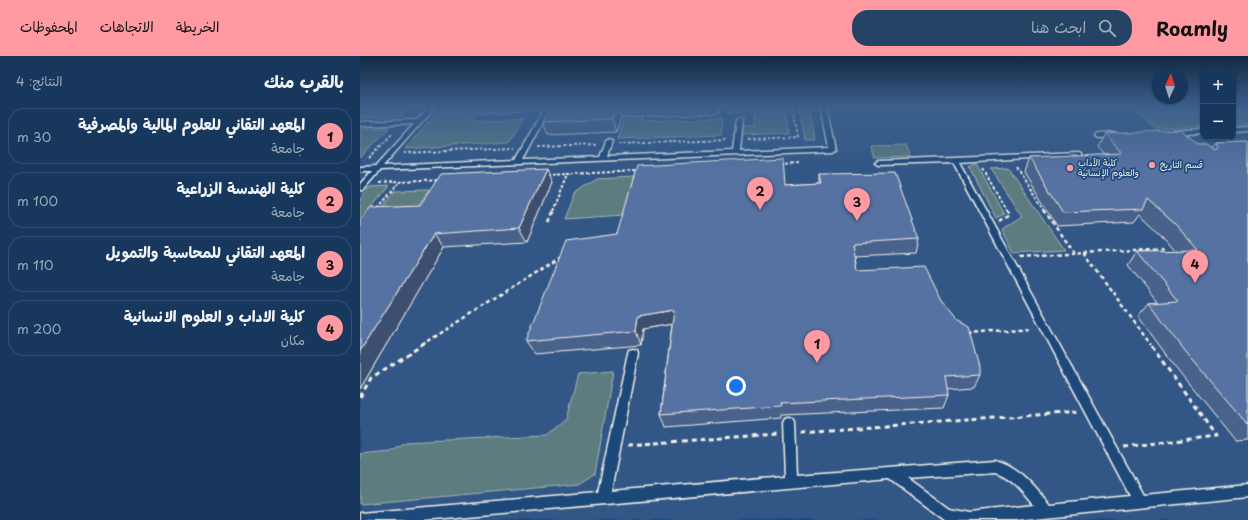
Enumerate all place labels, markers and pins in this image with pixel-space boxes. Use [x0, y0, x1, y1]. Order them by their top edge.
place label: كلية الآداب والعلوم الإنسانية [1078, 155, 1139, 180]
place label: قسم التاريخ [1160, 157, 1203, 172]
marker: قسم التاريخ [1147, 160, 1157, 170]
marker: كلية الآداب والعلوم الإنسانية [1065, 163, 1075, 173]
pin: 2 [747, 177, 773, 210]
pin: 3 [844, 188, 870, 221]
pin: 4 [1182, 250, 1208, 283]
pin: 1 [804, 330, 830, 363]

